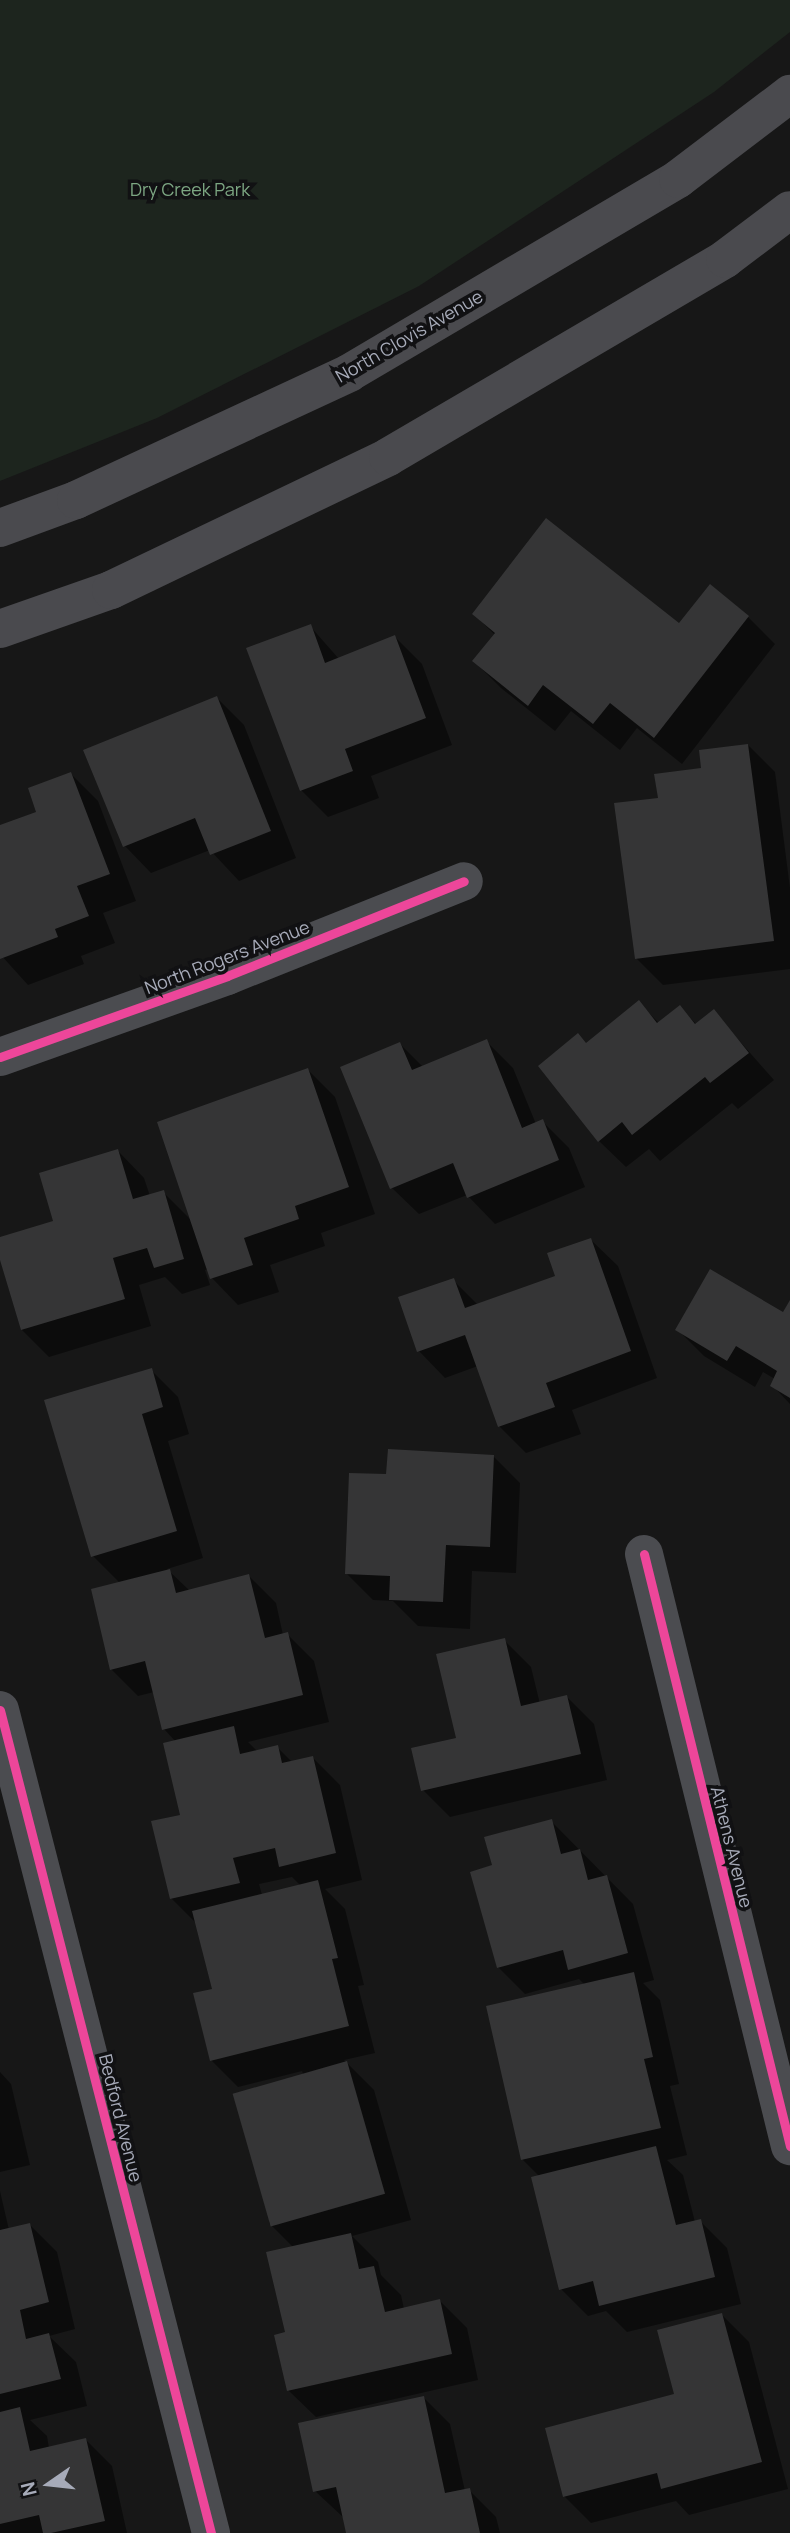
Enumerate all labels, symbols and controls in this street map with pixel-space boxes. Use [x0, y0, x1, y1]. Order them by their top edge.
park label: Dry Creek Park [130, 178, 250, 200]
street label: North Clovis Avenue [332, 285, 486, 387]
street label: North Rogers Avenue [141, 916, 313, 998]
street label: Athens Avenue [706, 1784, 758, 1910]
street label: Bedford Avenue [95, 2052, 147, 2184]
north arrow [14, 2449, 84, 2519]
text: N [14, 2479, 43, 2499]

